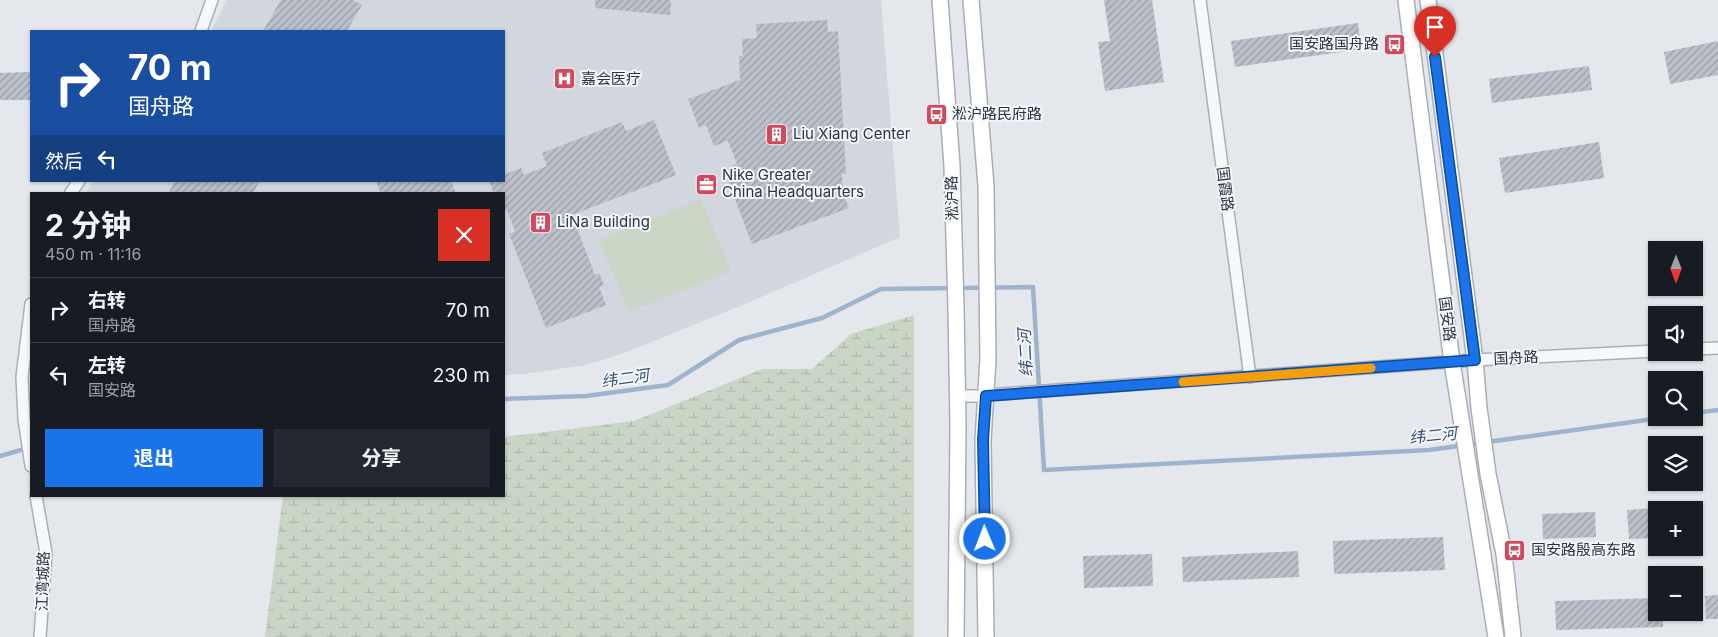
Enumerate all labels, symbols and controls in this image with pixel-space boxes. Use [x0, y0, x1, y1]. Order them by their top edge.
pin [1414, 6, 1456, 57]
icon: arrive [1421, 13, 1449, 41]
bus stop icon: 国安路国舟路 [1383, 32, 1407, 56]
place label: 国安路国舟路 [1289, 34, 1379, 53]
text: 70 m [128, 46, 212, 88]
icon: right [45, 50, 110, 115]
hospital icon: 嘉会医疗 [553, 67, 577, 91]
place label: 嘉会医疗 [581, 69, 641, 88]
text: 国舟路 [128, 93, 194, 119]
bus stop icon: 淞沪路民府路 [924, 102, 948, 126]
place label: 淞沪路民府路 [952, 104, 1042, 123]
building icon: Liu Xiang Center [765, 122, 789, 146]
place label: Liu Xiang Center [793, 124, 911, 143]
icon: left [93, 145, 121, 173]
text: 然后 [45, 150, 83, 173]
place label: Nike Greater China Headquarters [722, 165, 864, 201]
street label: 国霞路 [1213, 165, 1238, 212]
office icon: Nike Greater China Headquarters [694, 172, 718, 196]
street label: 淞沪路 [942, 175, 961, 221]
text: 2 分钟 [45, 207, 131, 243]
button: close [438, 209, 490, 261]
building icon: LiNa Building [529, 210, 553, 234]
place label: LiNa Building [557, 212, 650, 231]
north arrow [1648, 241, 1702, 296]
map controls [1648, 241, 1703, 621]
text: 450 m · 11:16 [45, 244, 141, 264]
text: 右转 [88, 289, 126, 312]
street label: 国安路 [1435, 295, 1460, 342]
icon: right [45, 296, 73, 324]
text: 70 m [446, 299, 490, 322]
button: sound [1648, 306, 1703, 361]
text: 国舟路 [88, 315, 136, 335]
water label: 纬二河 [1014, 326, 1036, 377]
street label: 国舟路 [1493, 347, 1539, 368]
text: 左转 [88, 354, 126, 377]
icon: left [45, 361, 73, 389]
text: 230 m [433, 364, 490, 387]
water label: 纬二河 [600, 364, 653, 391]
button: search [1648, 371, 1703, 426]
text: 国安路 [88, 380, 136, 400]
water label: 纬二河 [1408, 422, 1461, 447]
button: 退出 [45, 429, 263, 487]
button: 分享 [273, 429, 490, 487]
button: layers [1648, 436, 1703, 491]
button: + [1648, 501, 1703, 556]
position arrow [958, 512, 1010, 564]
bus stop icon: 国安路殷高东路 [1503, 538, 1527, 562]
place label: 国安路殷高东路 [1531, 540, 1636, 559]
street label: 江湾城路 [32, 551, 53, 611]
button: − [1648, 566, 1703, 621]

